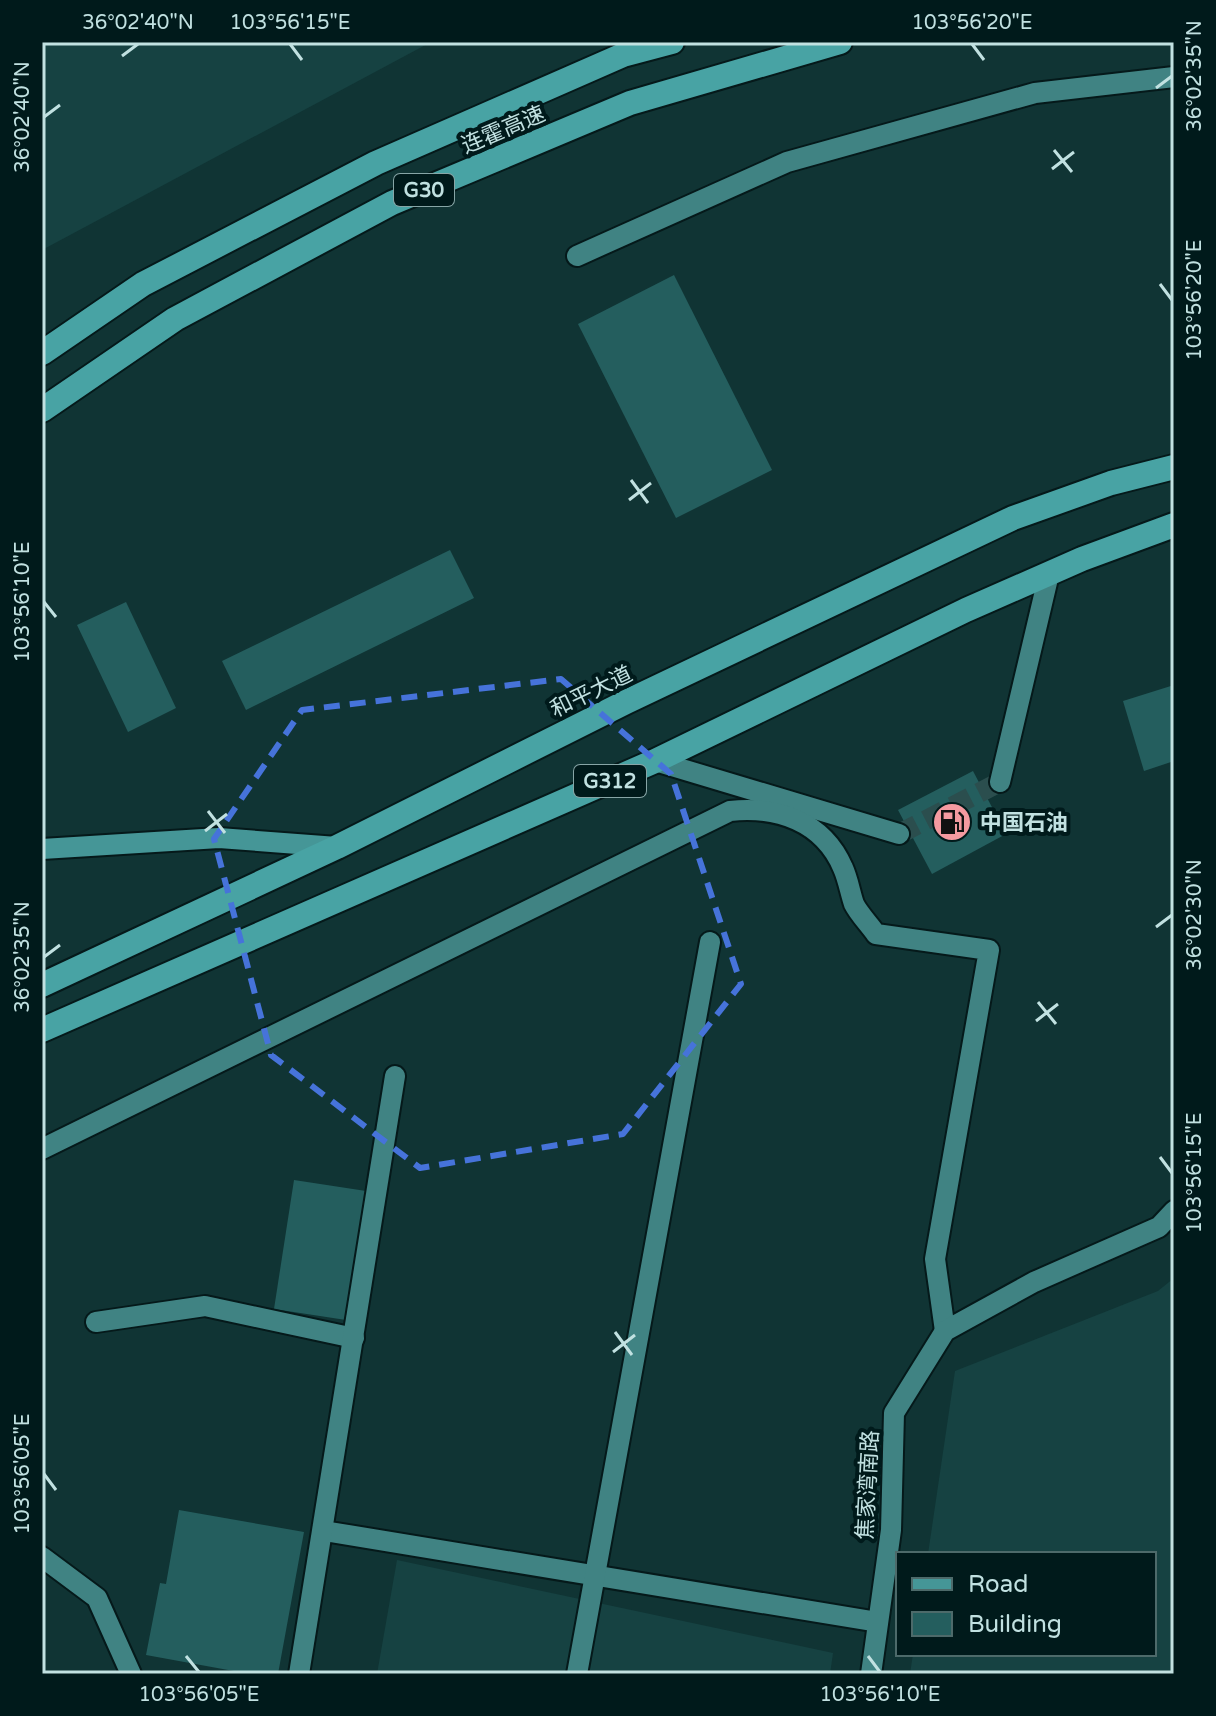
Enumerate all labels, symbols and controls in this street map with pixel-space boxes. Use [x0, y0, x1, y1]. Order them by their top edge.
text: 36°02'40"N [82, 11, 194, 35]
text: 103°56'15"E [230, 11, 350, 35]
text: 103°56'20"E [912, 11, 1032, 35]
text: 36°02'35"N [1183, 20, 1207, 132]
text: 36°02'40"N [11, 61, 35, 173]
street label: 连霍高速 [458, 101, 549, 159]
road number: G30 [394, 174, 454, 206]
text: 103°56'20"E [1183, 240, 1207, 360]
text: 103°56'10"E [11, 542, 35, 662]
street label: 和平大道 [546, 661, 637, 723]
road number: G312 [574, 765, 646, 797]
fuel station icon: 中国石油 [931, 801, 973, 843]
place label: 中国石油 [980, 810, 1068, 836]
text: 36°02'30"N [1183, 859, 1207, 971]
text: 36°02'35"N [11, 901, 35, 1013]
text: 103°56'15"E [1183, 1113, 1207, 1233]
text: 103°56'05"E [11, 1414, 35, 1534]
street label: 焦家湾南路 [852, 1429, 884, 1541]
legend [896, 1552, 1156, 1656]
text: Road [968, 1570, 1028, 1599]
text: Building [968, 1610, 1062, 1639]
text: 103°56'05"E [139, 1683, 259, 1707]
text: 103°56'10"E [820, 1683, 940, 1707]

